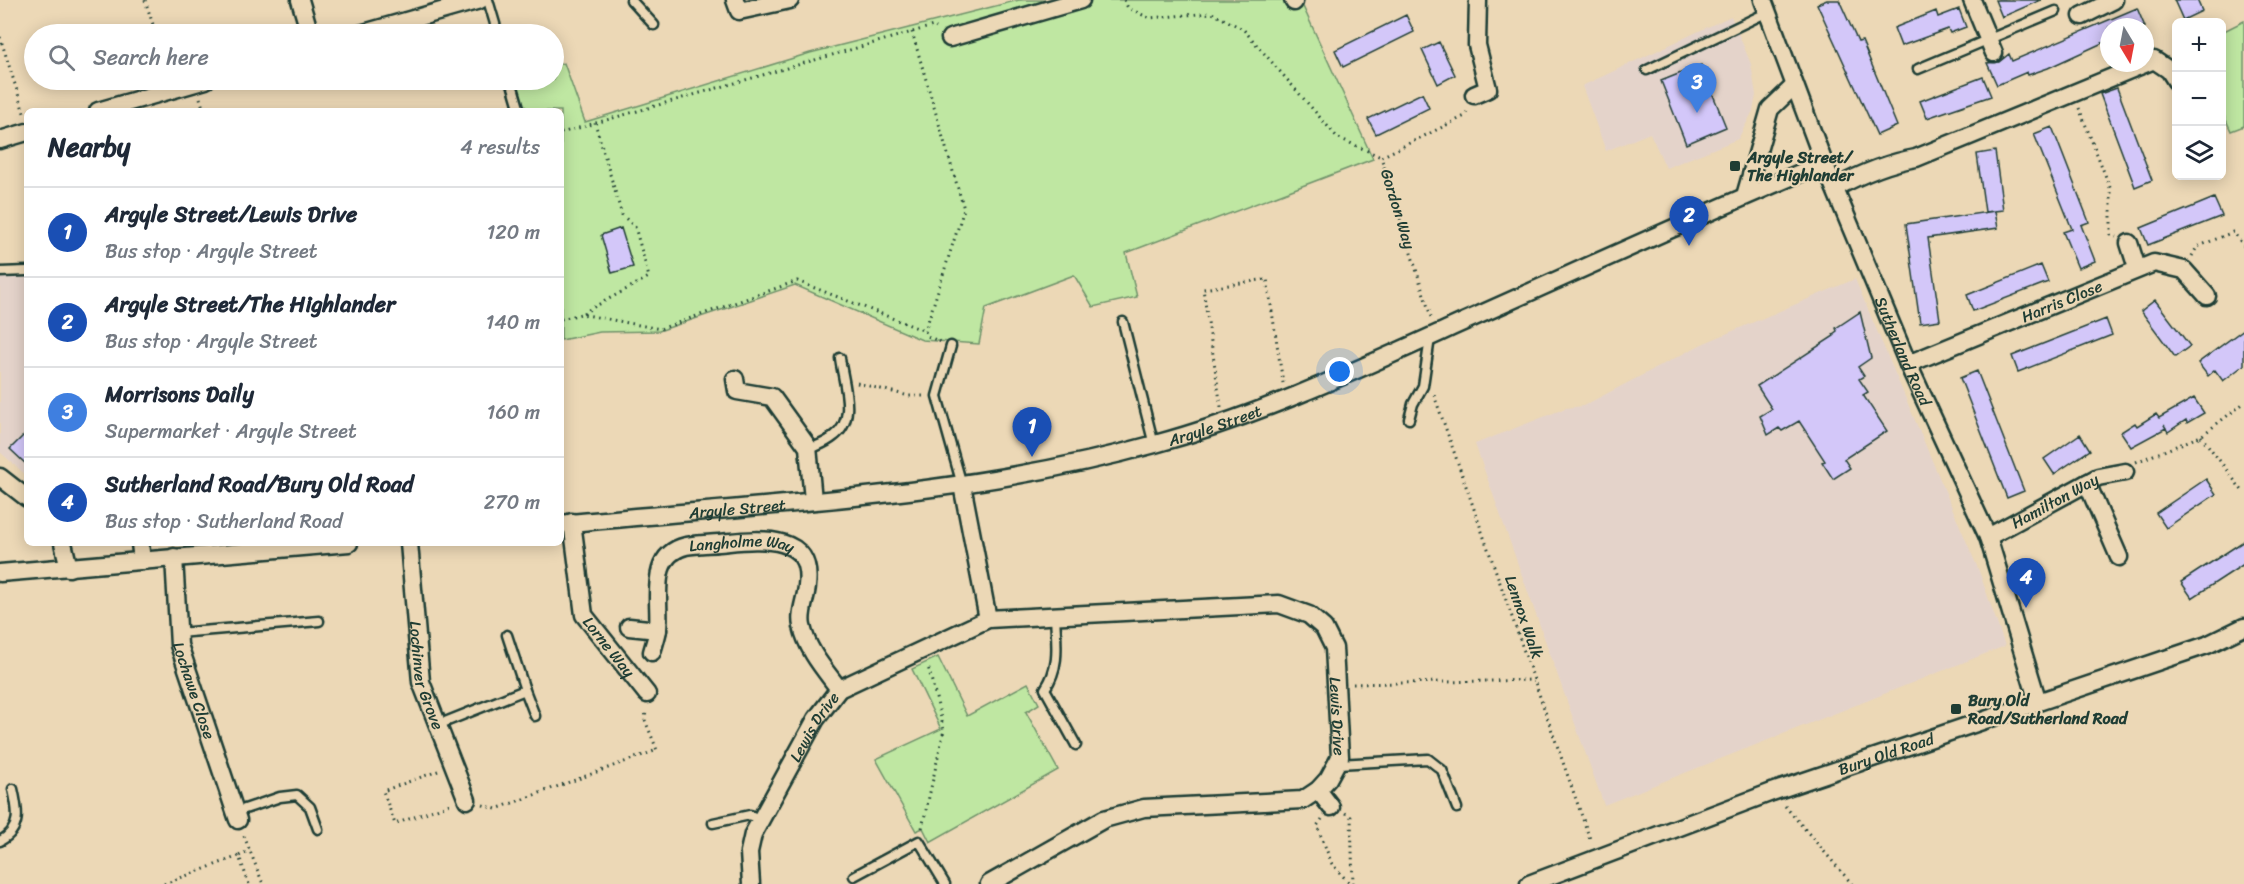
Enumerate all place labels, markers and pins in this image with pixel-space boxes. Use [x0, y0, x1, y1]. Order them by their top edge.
pin: 3 [1678, 63, 1716, 113]
place label: Argyle Street/ The Highlander [1746, 143, 1855, 190]
marker: Argyle Street/ The Highlander [1728, 159, 1742, 173]
pin: 2 [1670, 196, 1708, 246]
pin: 1 [1012, 408, 1052, 457]
pin: 4 [2006, 558, 2046, 608]
place label: Bury Old Road/Sutherland Road [1967, 686, 2129, 733]
marker: Bury Old Road/Sutherland Road [1949, 702, 1963, 716]

